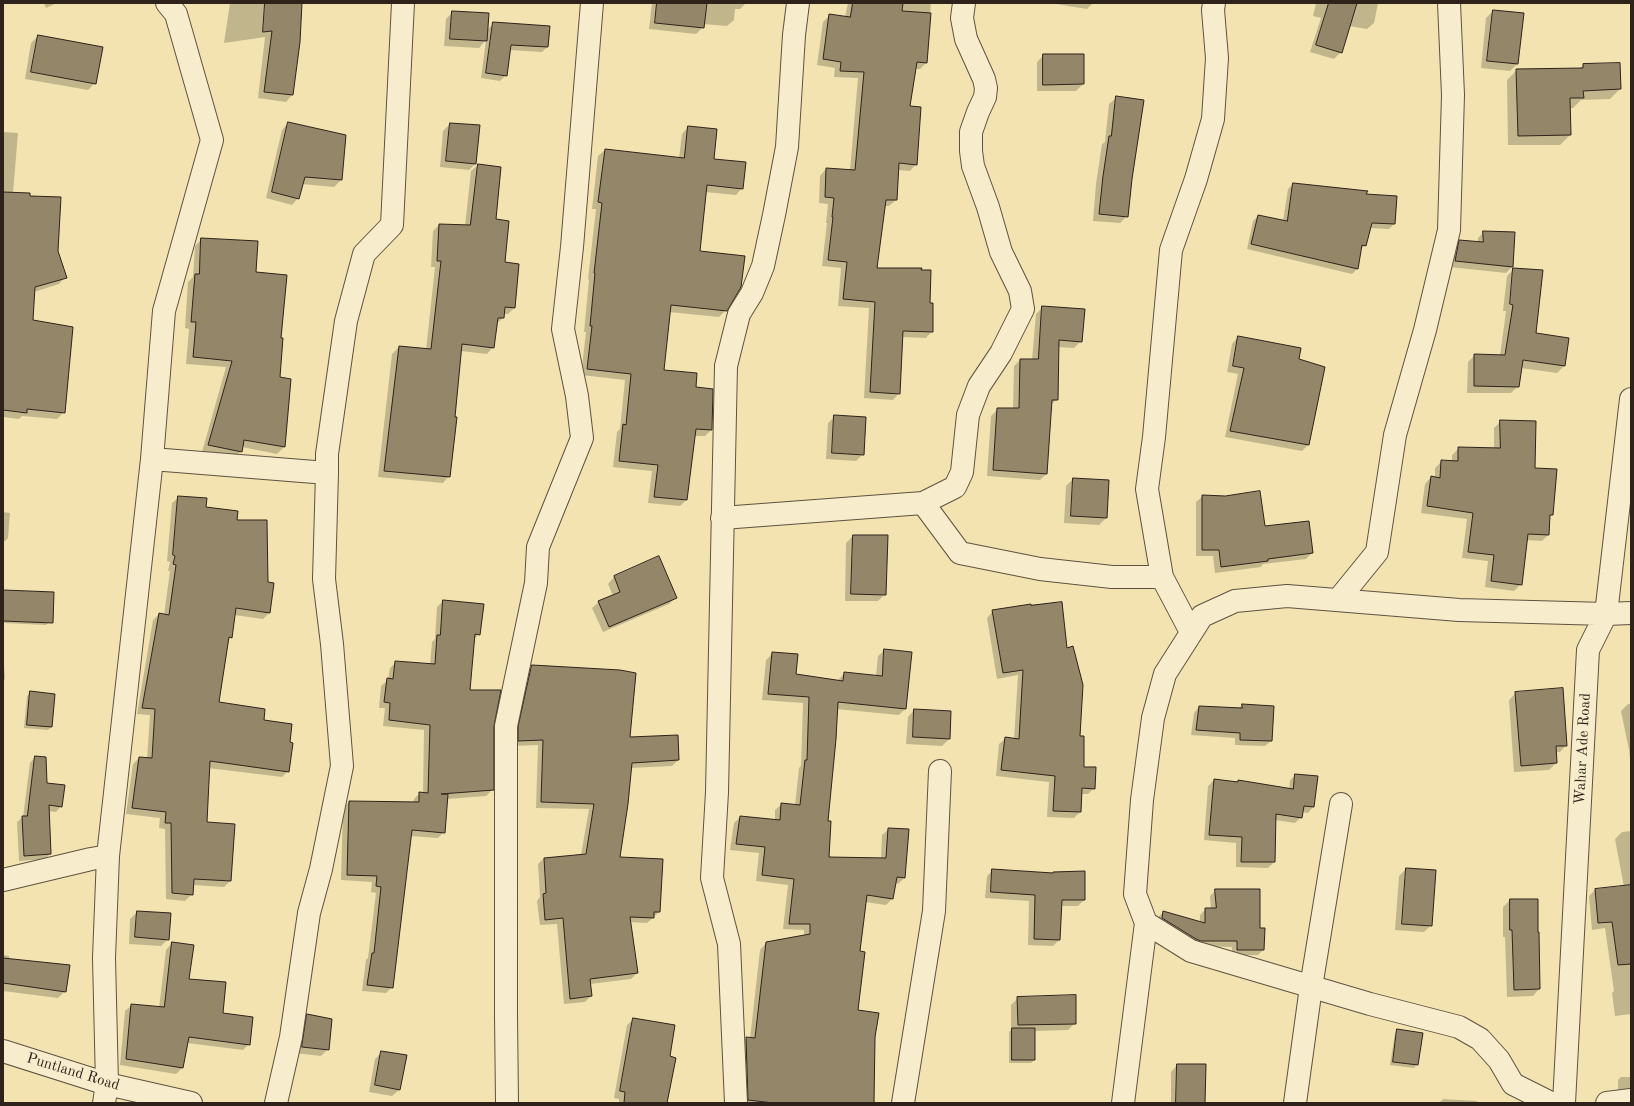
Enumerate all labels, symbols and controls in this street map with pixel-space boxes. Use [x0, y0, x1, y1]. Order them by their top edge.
street label: Wahar Ade Road [1571, 693, 1595, 805]
street label: Puntland Road [24, 1049, 122, 1095]

